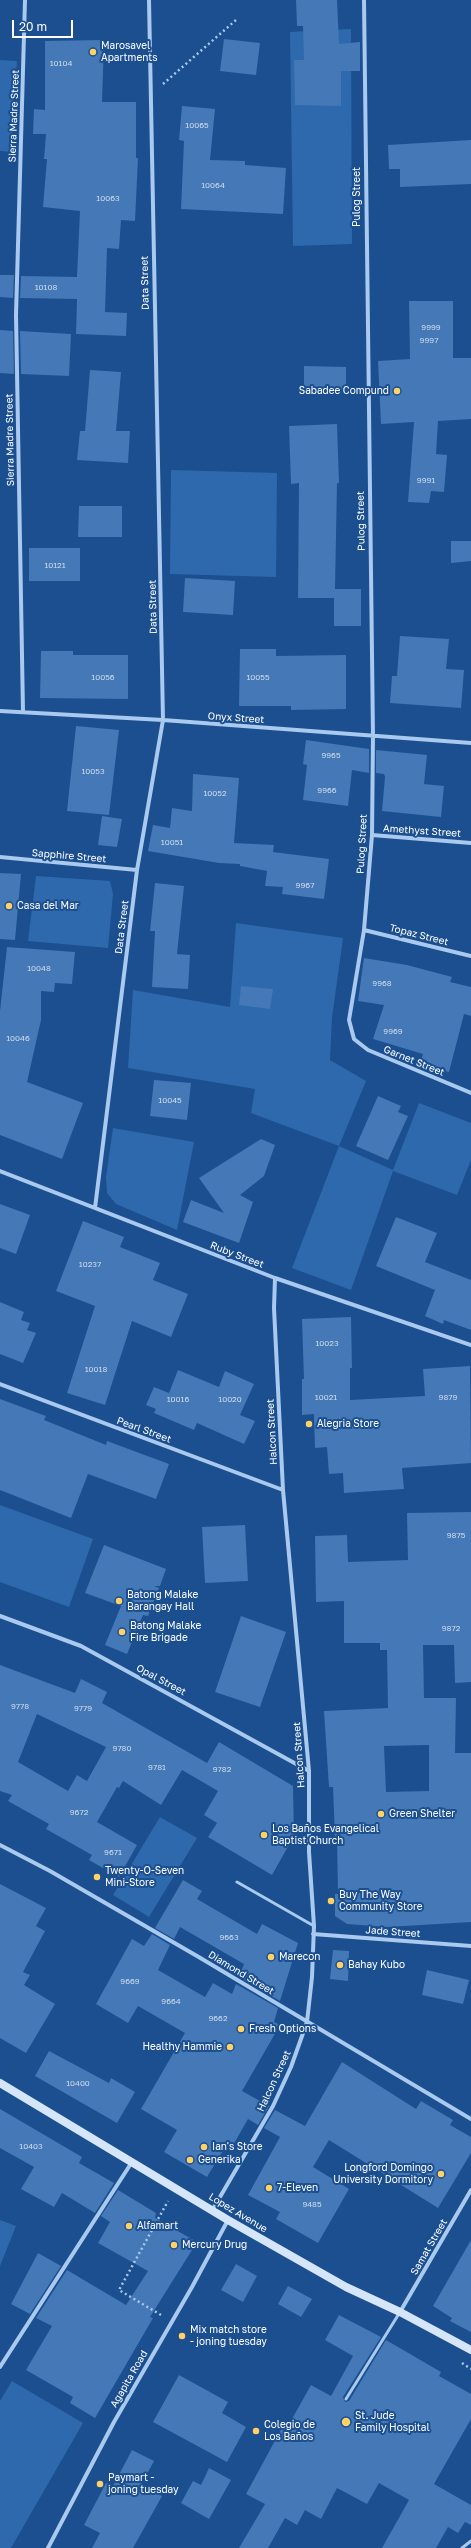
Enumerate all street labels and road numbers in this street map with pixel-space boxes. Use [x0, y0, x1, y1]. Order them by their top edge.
street label: Sierra Madre Street [6, 69, 22, 163]
street label: Pulog Street [351, 167, 363, 227]
street label: Data Street [139, 256, 151, 310]
street label: Sierra Madre Street [3, 393, 17, 487]
street label: Pulog Street [354, 491, 368, 551]
street label: Data Street [147, 580, 159, 634]
street label: Onyx Street [207, 710, 265, 726]
street label: Pulog Street [354, 814, 370, 874]
street label: Amethyst Street [383, 822, 461, 840]
street label: Sapphire Street [31, 847, 107, 865]
street label: Data Street [113, 899, 131, 955]
street label: Topaz Street [388, 922, 450, 948]
street label: Garnet Street [382, 1043, 446, 1079]
street label: Ruby Street [209, 1239, 265, 1271]
street label: Halcon Street [264, 1399, 280, 1465]
street label: Pearl Street [115, 1415, 173, 1445]
street label: Opal Street [134, 1662, 188, 1698]
street label: Halcon Street [291, 1722, 307, 1788]
street label: Jade Street [365, 1924, 421, 1940]
street label: Diamond Street [206, 1949, 276, 1997]
street label: Halcon Street [255, 2049, 293, 2113]
street label: Lopez Avenue [206, 2191, 270, 2235]
street label: Samat Street [408, 2217, 450, 2277]
street label: Agapita Road [108, 2348, 150, 2410]

